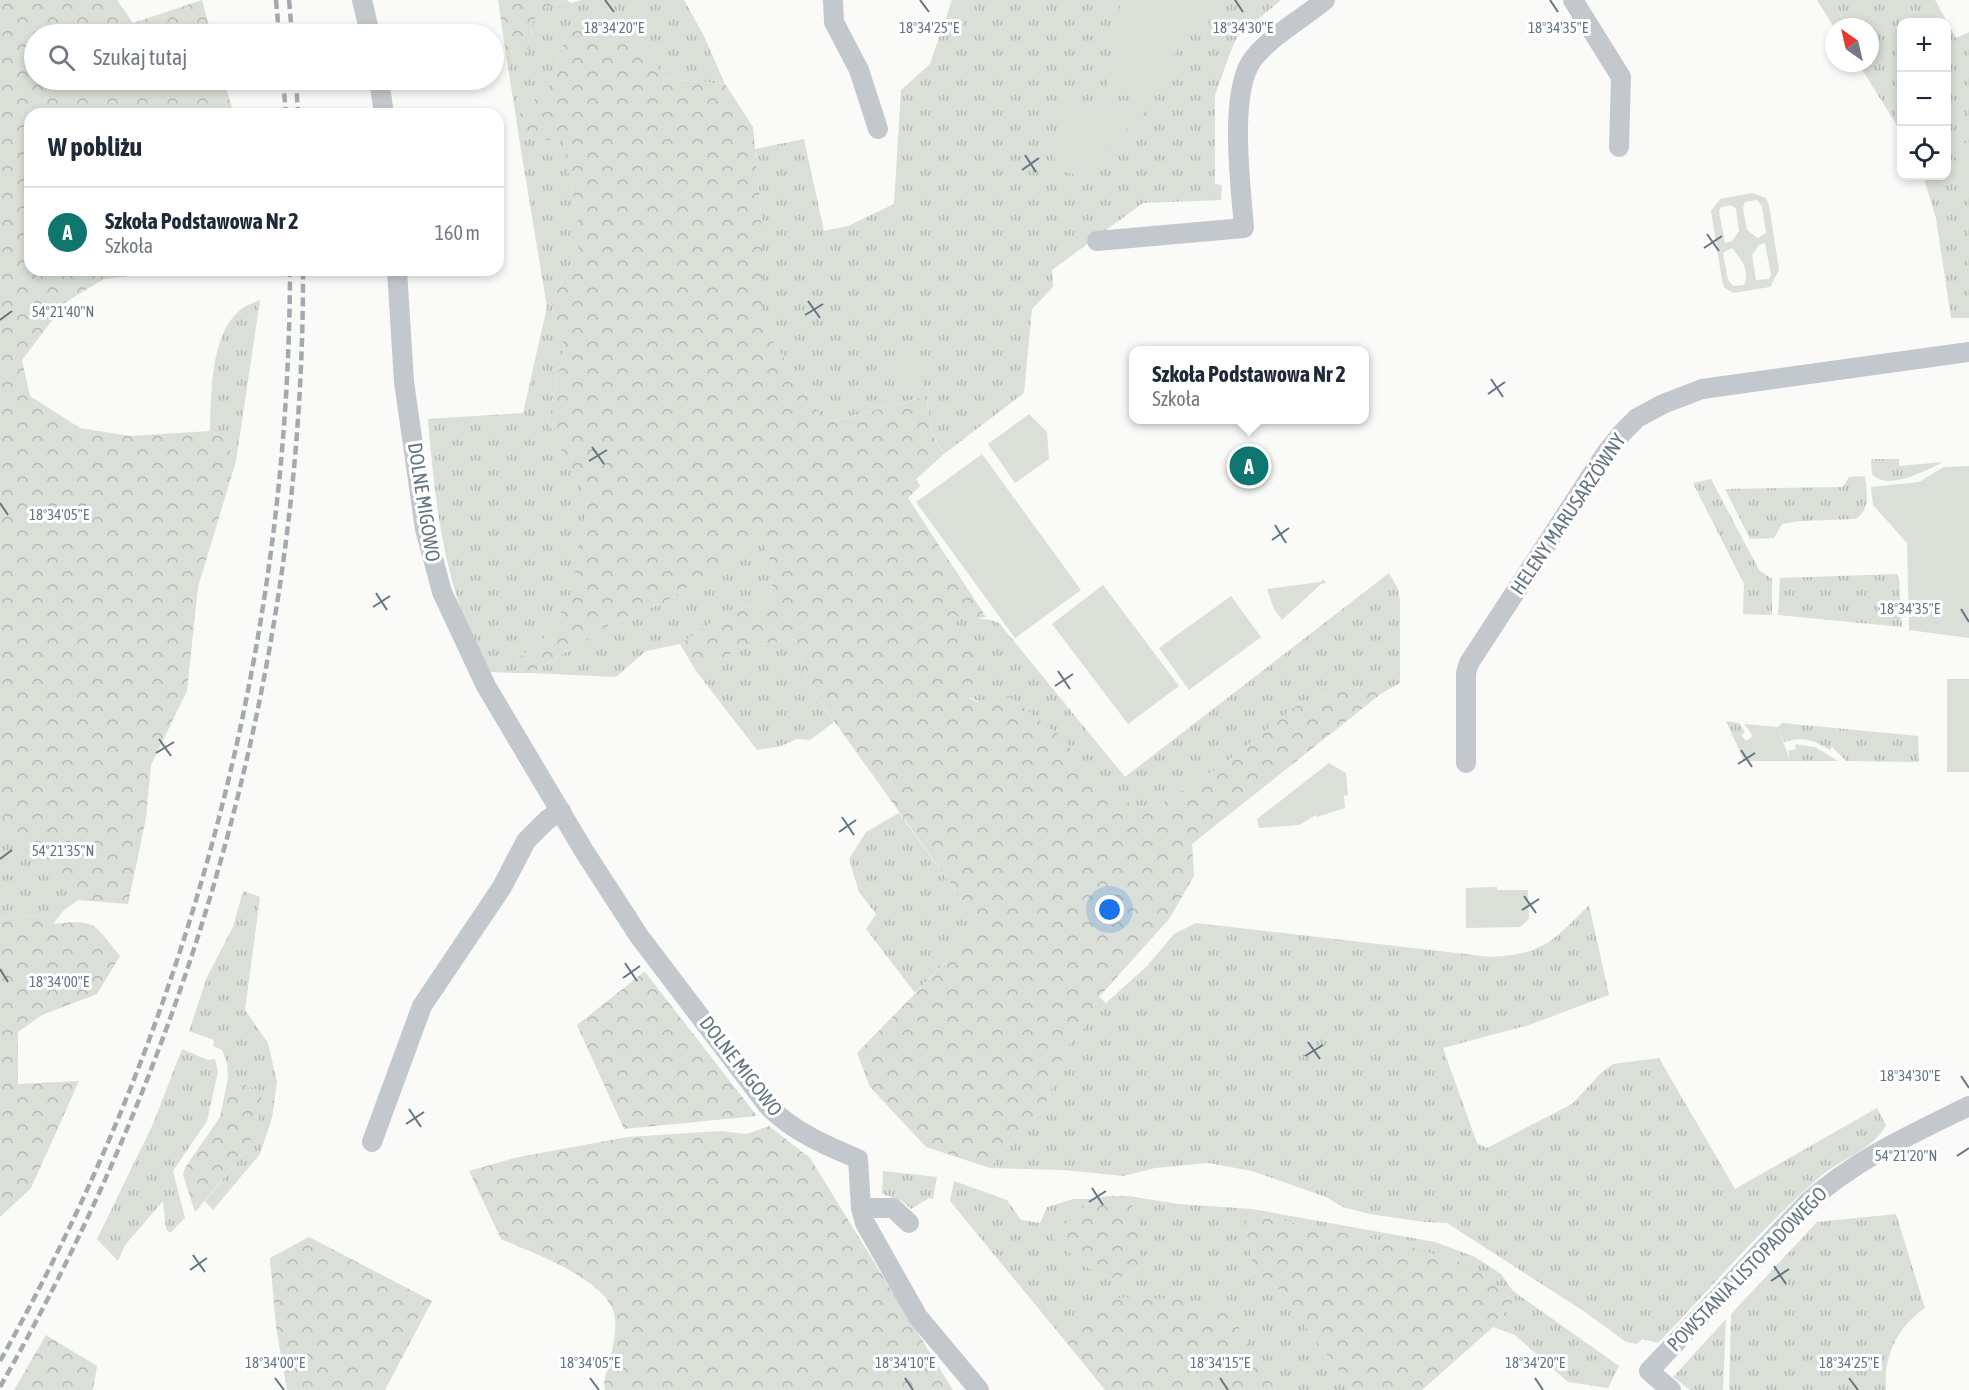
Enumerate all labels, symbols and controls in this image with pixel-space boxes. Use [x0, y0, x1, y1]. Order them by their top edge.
north arrow [1825, 18, 1879, 72]
map controls [1897, 18, 1951, 180]
button: + [1897, 18, 1951, 72]
text: 18°34'20"E [584, 19, 645, 36]
text: 18°34'25"E [899, 19, 960, 36]
text: 18°34'30"E [1213, 19, 1274, 36]
text: 18°34'35"E [1528, 19, 1589, 36]
search box [24, 24, 504, 90]
icon: search [45, 41, 78, 74]
text: Szukaj tutaj [93, 44, 187, 70]
button: − [1897, 72, 1951, 126]
button: locate [1897, 126, 1951, 180]
text: W pobliżu [48, 132, 142, 162]
text: Szkoła Podstawowa Nr 2 [105, 208, 299, 234]
text: A [63, 221, 72, 244]
text: 160 m [435, 221, 480, 244]
text: Szkoła [105, 234, 153, 257]
text: 54°21'40"N [32, 303, 94, 320]
popup [1129, 346, 1369, 424]
text: Szkoła Podstawowa Nr 2 [1152, 361, 1346, 387]
text: Szkoła [1152, 387, 1200, 410]
street label: HELENY MARUSARZÓWNY [1505, 429, 1630, 598]
street label: DOLNE MIGOWO [404, 441, 445, 563]
pin: A [1230, 444, 1268, 488]
text: 18°34'05"E [29, 506, 90, 523]
text: 18°34'35"E [1880, 600, 1941, 617]
text: 54°21'35"N [32, 842, 94, 859]
your location [1095, 895, 1124, 924]
text: 18°34'00"E [29, 973, 90, 990]
street label: DOLNE MIGOWO [695, 1011, 787, 1120]
text: 18°34'30"E [1880, 1067, 1941, 1084]
text: 54°21'20"N [1875, 1147, 1937, 1164]
street label: POWSTANIA LISTOPADOWEGO [1662, 1182, 1831, 1356]
text: 18°34'00"E [245, 1354, 306, 1371]
text: 18°34'05"E [560, 1354, 621, 1371]
text: 18°34'10"E [875, 1354, 936, 1371]
text: 18°34'15"E [1190, 1354, 1251, 1371]
text: 18°34'20"E [1505, 1354, 1566, 1371]
text: 18°34'25"E [1819, 1354, 1880, 1371]

